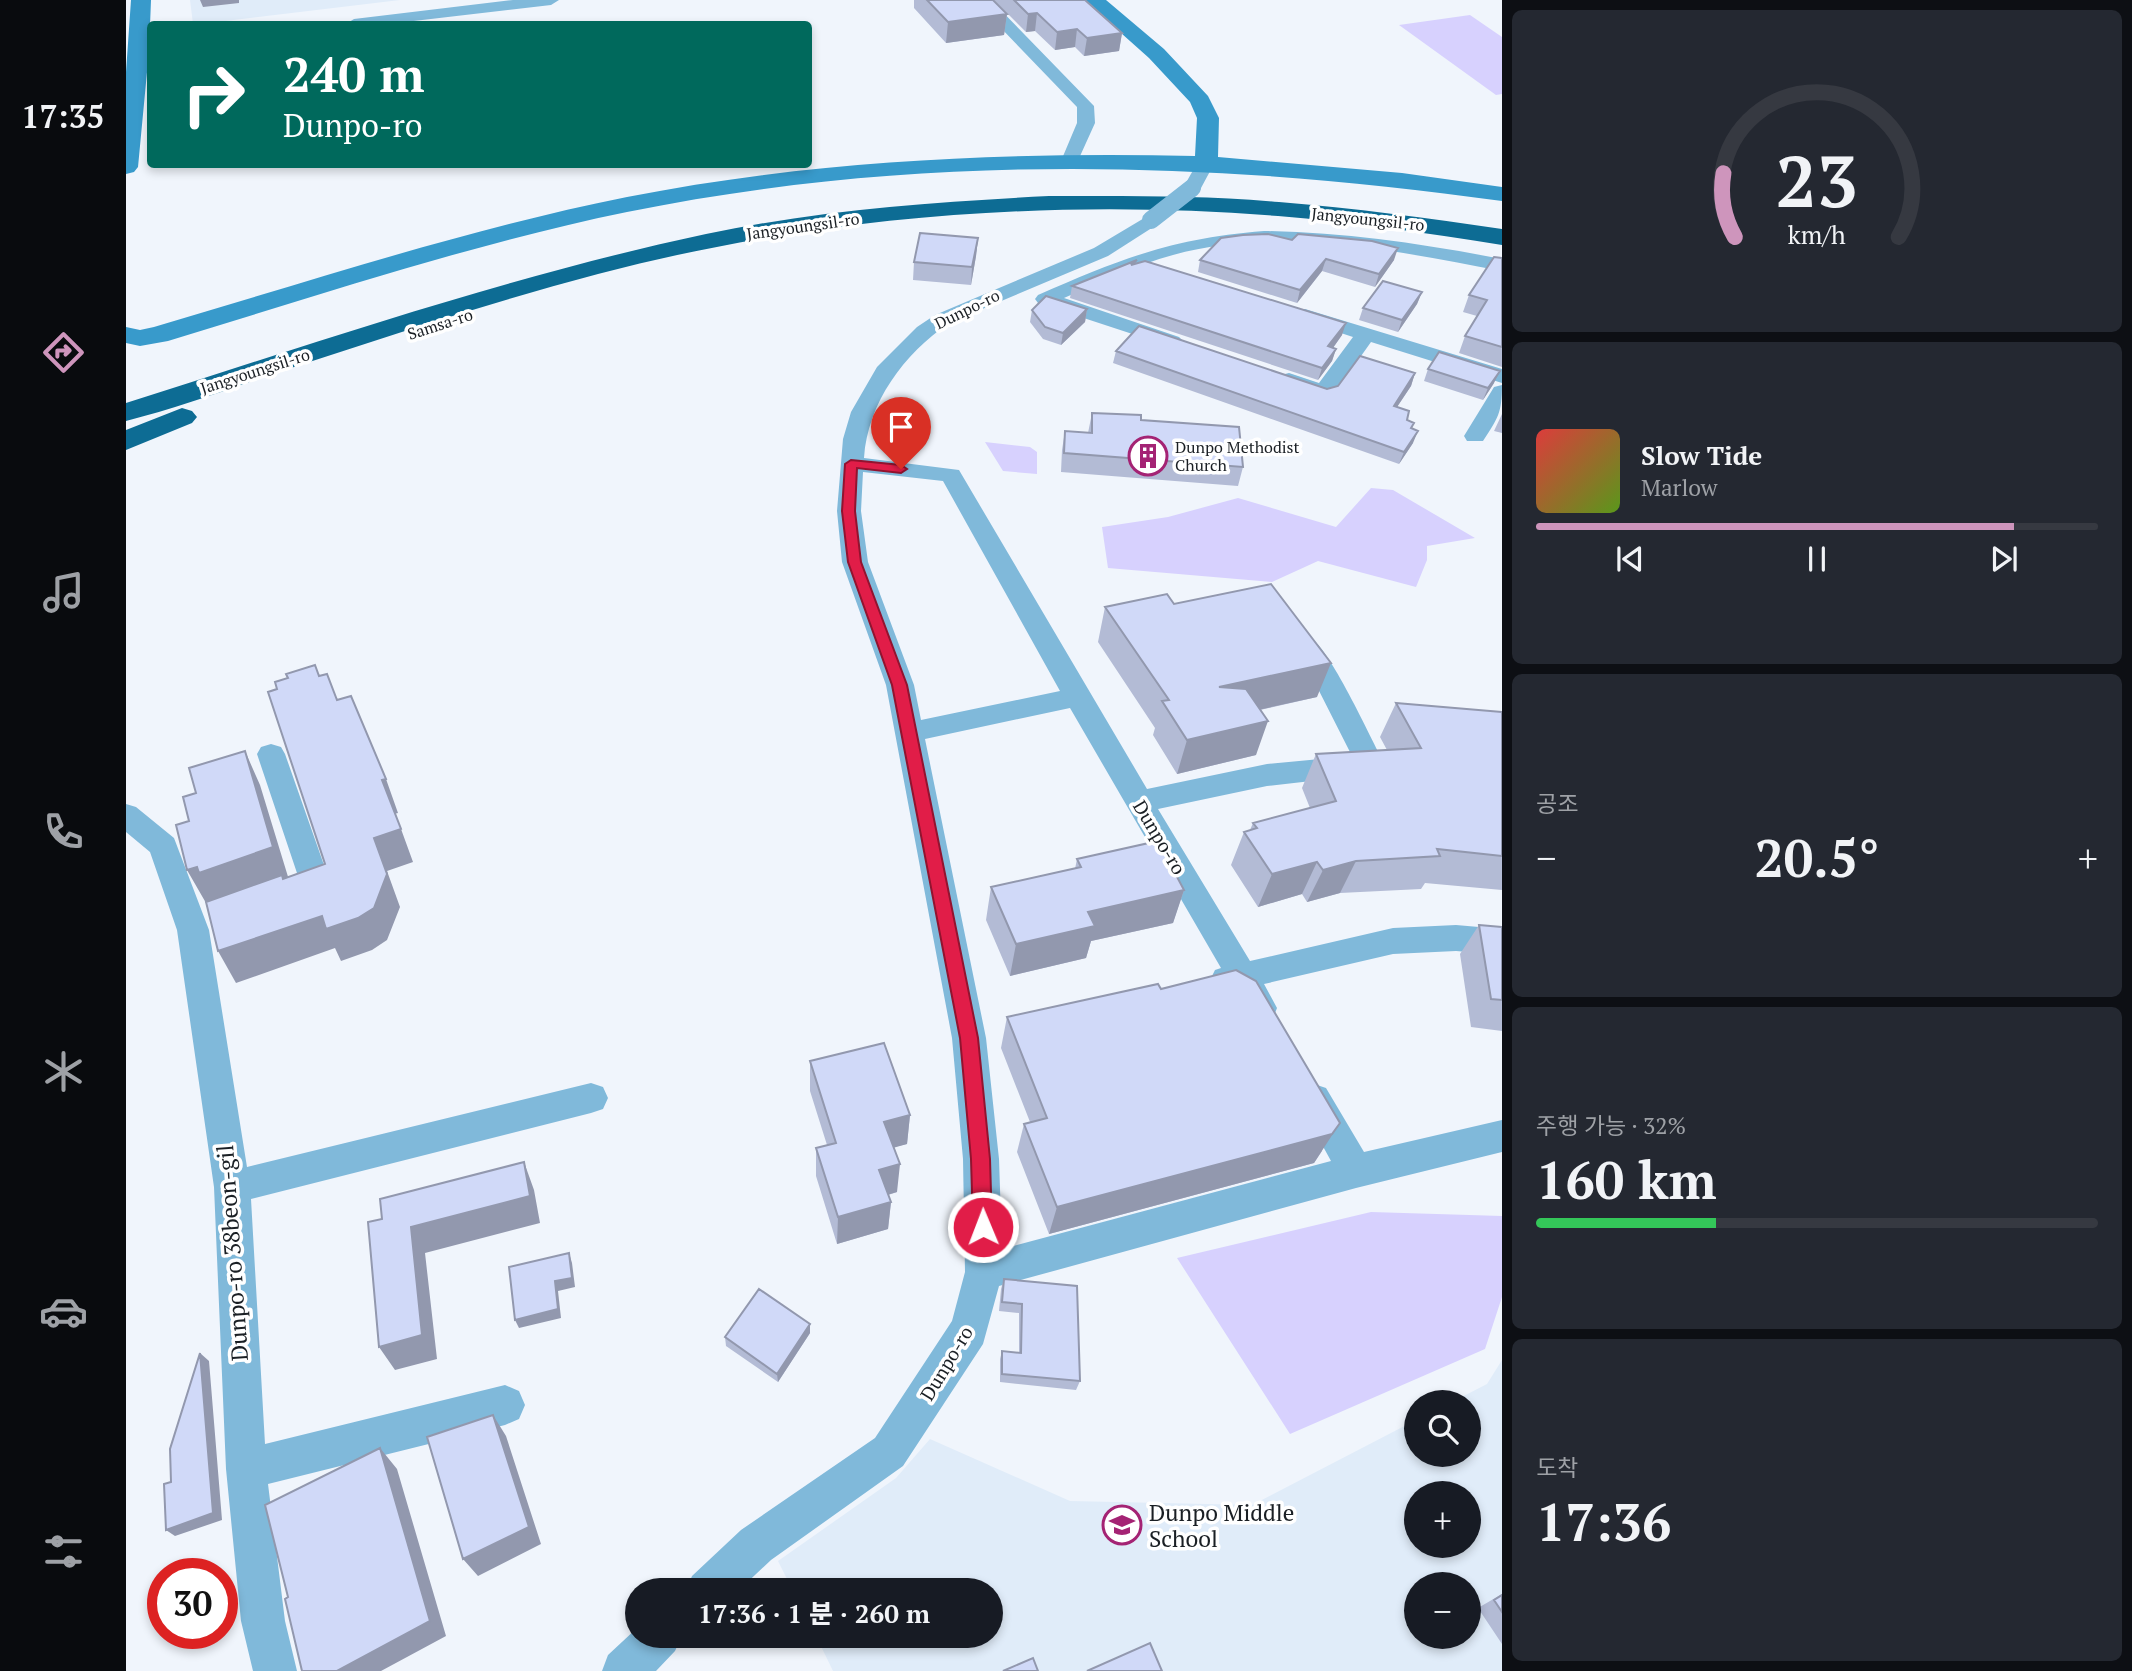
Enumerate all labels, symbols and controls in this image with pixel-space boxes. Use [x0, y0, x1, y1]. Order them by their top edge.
text: 240 m [283, 41, 425, 106]
icon: right [168, 49, 259, 140]
text: 17:35 [21, 95, 105, 137]
text: Dunpo-ro [283, 104, 422, 146]
text: 23 [1776, 131, 1858, 228]
street label: Jangyoungsil-ro [1310, 202, 1426, 236]
street label: Jangyoungsil-ro [745, 207, 861, 245]
text: km/h [1788, 218, 1846, 251]
street label: Dunpo-ro [931, 284, 1003, 334]
street label: Samsa-ro [405, 303, 476, 345]
icon: directions [39, 328, 88, 377]
street label: Jangyoungsil-ro [198, 343, 313, 399]
pin [871, 397, 931, 469]
icon: arrive [882, 408, 920, 446]
building icon: Dunpo Methodist Church [1127, 435, 1169, 477]
place label: Dunpo Methodist Church [1175, 436, 1300, 476]
text: Slow Tide [1641, 438, 1762, 472]
text: Marlow [1641, 472, 1718, 503]
icon: previous [1611, 540, 1649, 578]
icon: pause [1798, 540, 1836, 578]
icon: next [1985, 540, 2023, 578]
icon: music [39, 568, 88, 617]
text: 공조 [1536, 788, 1578, 819]
street label: Dunpo-ro [1128, 795, 1192, 879]
icon: phone [39, 807, 88, 856]
text: 20.5° [1754, 823, 1880, 892]
text: − [1536, 833, 1556, 883]
text: + [2078, 833, 2098, 883]
icon: climate [39, 1047, 88, 1096]
text: 주행 가능 · 32% [1536, 1110, 1686, 1141]
street label: Dunpo-ro 38beon-gil [209, 1144, 255, 1362]
text: 160 km [1536, 1145, 1717, 1214]
position arrow [946, 1190, 1020, 1264]
icon: car [39, 1287, 88, 1336]
street label: Dunpo-ro [914, 1321, 978, 1405]
map controls [1404, 1390, 1481, 1649]
button: search [1404, 1390, 1481, 1467]
text: 도착 [1536, 1452, 1578, 1483]
button: + [1404, 1481, 1481, 1558]
text: 17:36 [1536, 1487, 1671, 1556]
place label: Dunpo Middle School [1149, 1497, 1294, 1554]
school or university icon: Dunpo Middle School [1101, 1504, 1143, 1546]
icon: filters [39, 1527, 88, 1576]
speed limit sign: 30 [147, 1558, 238, 1649]
button: − [1404, 1572, 1481, 1649]
text: 17:36 · 1 분 · 260 m [698, 1596, 930, 1630]

